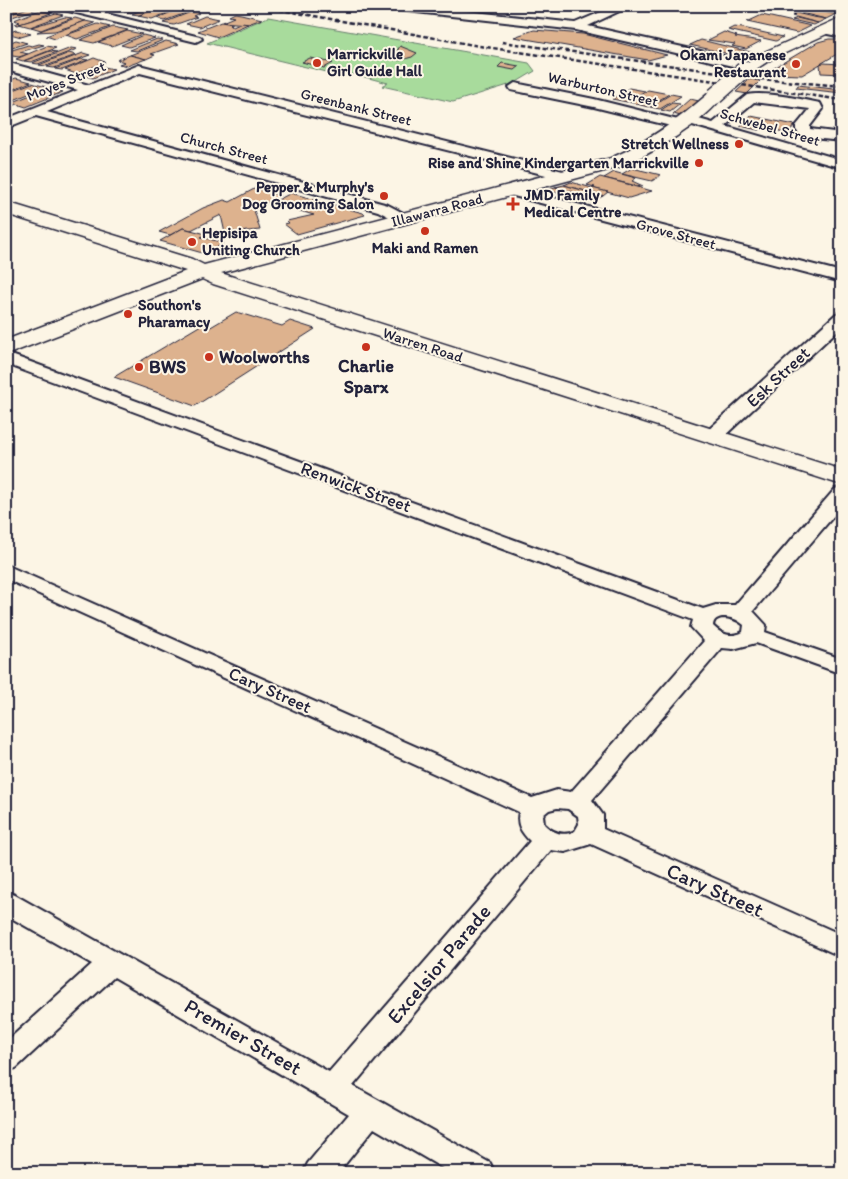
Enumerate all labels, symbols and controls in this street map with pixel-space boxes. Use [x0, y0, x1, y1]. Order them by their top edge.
place label: Marrickville Girl Guide Hall [327, 45, 423, 80]
place label: Okami Japanese Restaurant [680, 46, 786, 81]
street label: Moyes Street [24, 57, 109, 105]
marker: Marrickville Girl Guide Hall [311, 57, 323, 69]
marker: Okami Japanese Restaurant [790, 58, 802, 70]
street label: Warburton Street [546, 68, 660, 111]
street label: Greenbank Street [299, 85, 414, 130]
street label: Schwebel Street [718, 104, 822, 150]
street label: Church Street [178, 128, 270, 168]
place label: Stretch Wellness [621, 135, 729, 153]
marker: Stretch Wellness [733, 138, 745, 150]
place label: Rise and Shine Kindergarten Marrickville [428, 154, 689, 173]
marker: Rise and Shine Kindergarten Marrickville [693, 157, 705, 169]
place label: Pepper & Murphy's Dog Grooming Salon [242, 178, 375, 214]
place label: JMD Family Medical Centre [523, 186, 621, 221]
street label: Illawarra Road [389, 189, 485, 231]
marker: Pepper & Murphy's Dog Grooming Salon [378, 190, 390, 202]
marker: JMD Family Medical Centre [506, 197, 520, 211]
street label: Grove Street [634, 215, 718, 253]
place label: Hepisipa Uniting Church [202, 224, 300, 260]
marker: Maki and Ramen [419, 225, 431, 237]
marker: Hepisipa Uniting Church [186, 236, 198, 248]
place label: Maki and Ramen [372, 239, 479, 257]
place label: Southon's Pharamacy [138, 296, 211, 332]
marker: Southon's Pharamacy [122, 308, 134, 320]
street label: Warren Road [381, 324, 466, 367]
marker: Charlie Sparx [360, 341, 372, 353]
street label: Esk Street [742, 342, 815, 412]
place label: Woolworths [219, 346, 310, 368]
marker: Woolworths [203, 351, 215, 363]
place label: Charlie Sparx [338, 355, 394, 398]
place label: BWS [149, 356, 186, 378]
marker: BWS [133, 361, 145, 373]
street label: Renwick Street [298, 457, 415, 517]
street label: Cary Street [225, 662, 315, 718]
street label: Cary Street [663, 857, 768, 922]
street label: Excelsior Parade [382, 899, 496, 1028]
street label: Premier Street [180, 993, 306, 1080]

